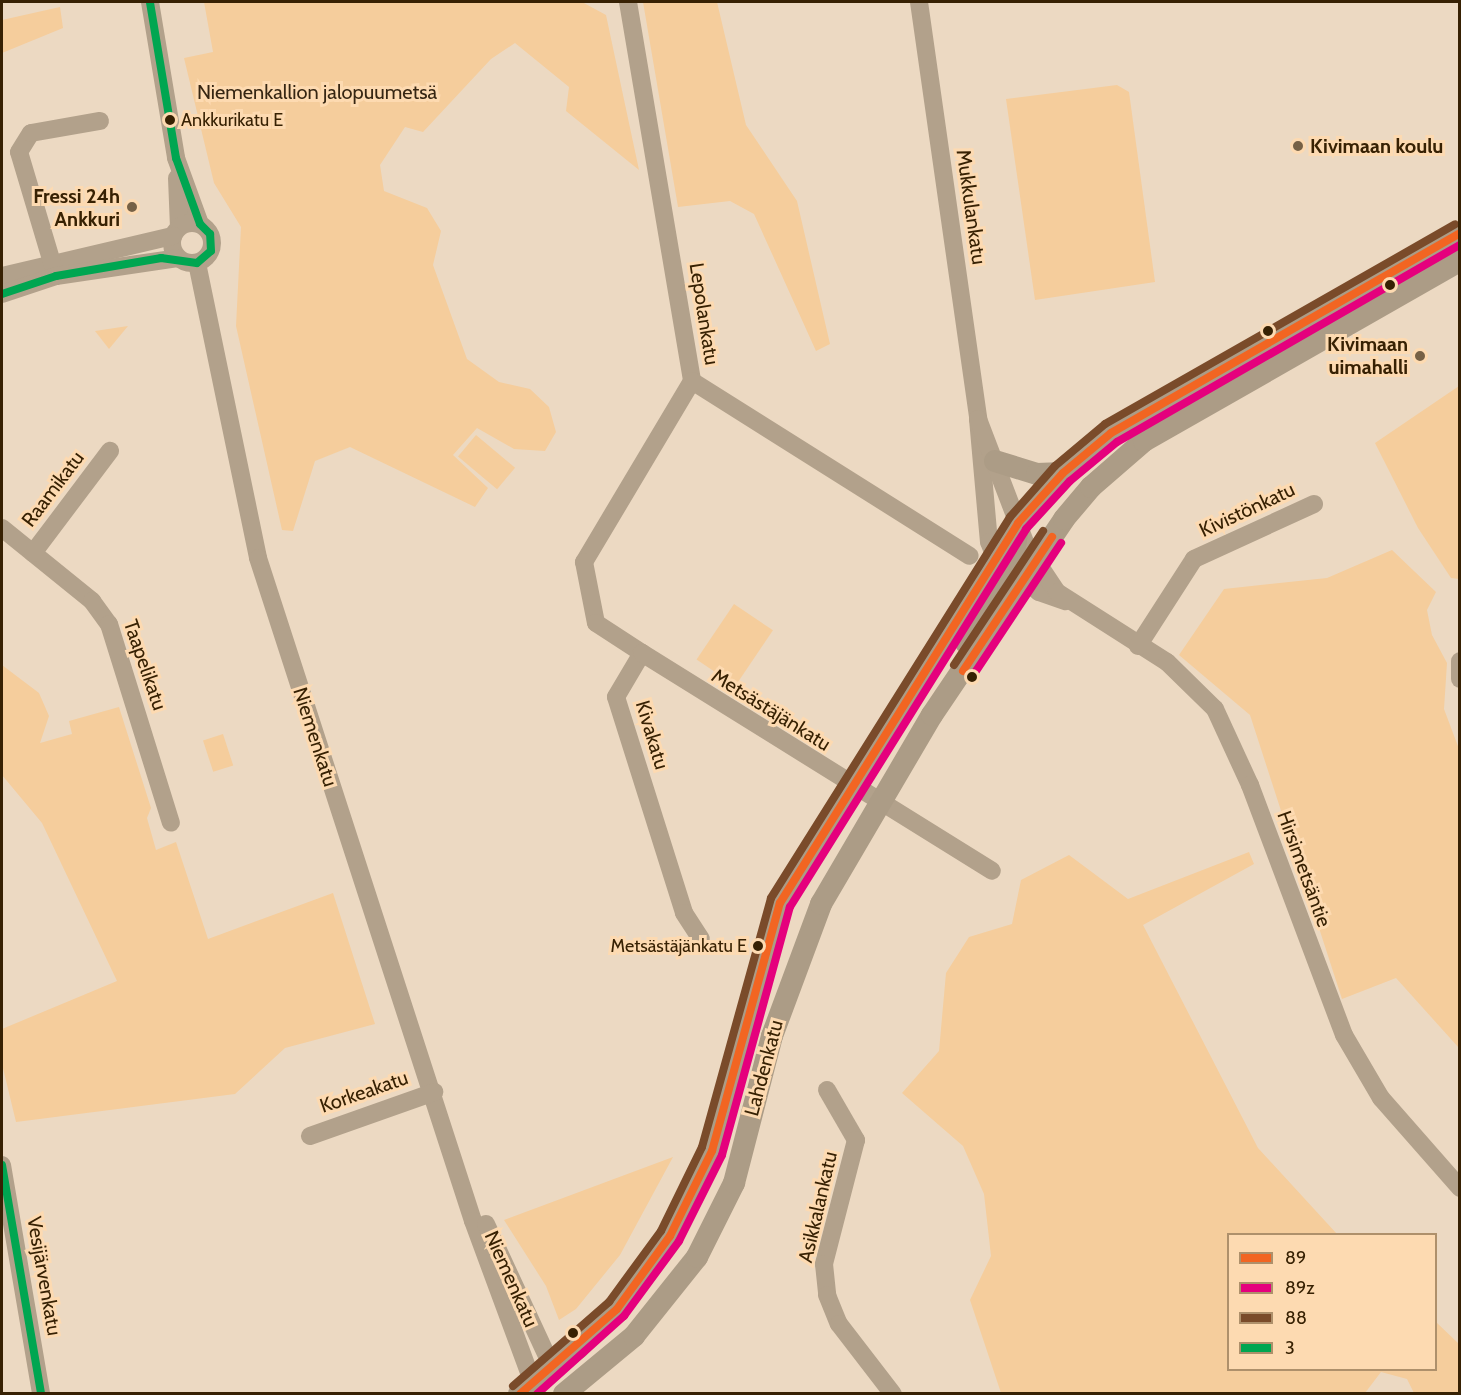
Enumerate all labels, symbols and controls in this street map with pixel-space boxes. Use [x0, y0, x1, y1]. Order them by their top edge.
park label: Niemenkallion jalopuumetsä [197, 80, 437, 104]
place label: Ankkurikatu E [181, 109, 283, 131]
marker: Ankkurikatu E [164, 114, 176, 126]
place label: Kivimaan koulu [1310, 134, 1443, 158]
marker: Kivimaan koulu [1291, 139, 1305, 153]
street label: Mukkulankatu [951, 148, 991, 266]
place label: Fressi 24h Ankkuri [33, 184, 120, 231]
marker: Fressi 24h Ankkuri [125, 200, 139, 214]
street label: Lepolankatu [684, 261, 724, 367]
unlabelled marker [1384, 279, 1396, 291]
unlabelled marker [1262, 325, 1274, 337]
place label: Kivimaan uimahalli [1327, 332, 1408, 379]
marker: Kivimaan uimahalli [1413, 349, 1427, 363]
street label: Raamikatu [17, 446, 89, 532]
street label: Kivistönkatu [1195, 477, 1299, 543]
street label: Taapelikatu [118, 616, 172, 714]
street label: Metsästäjänkatu [707, 664, 835, 756]
unlabelled marker [966, 671, 978, 683]
street label: Niemenkatu [288, 684, 342, 790]
street label: Kivakatu [630, 698, 674, 772]
street label: Hirsimetsäntie [1272, 808, 1336, 930]
place label: Metsästäjänkatu E [611, 935, 747, 957]
marker: Metsästäjänkatu E [752, 940, 764, 952]
street label: Lahdenkatu [740, 1017, 788, 1119]
street label: Korkeakatu [317, 1066, 411, 1118]
street label: Asikkalankatu [794, 1149, 842, 1265]
street label: Vesijärvenkatu [22, 1215, 66, 1337]
street label: Niemenkatu [479, 1227, 543, 1331]
legend [1227, 1233, 1437, 1371]
text: 89 [1285, 1247, 1306, 1269]
text: 89z [1285, 1277, 1315, 1299]
text: 88 [1285, 1307, 1307, 1329]
unlabelled marker [567, 1327, 579, 1339]
text: 3 [1285, 1337, 1295, 1359]

